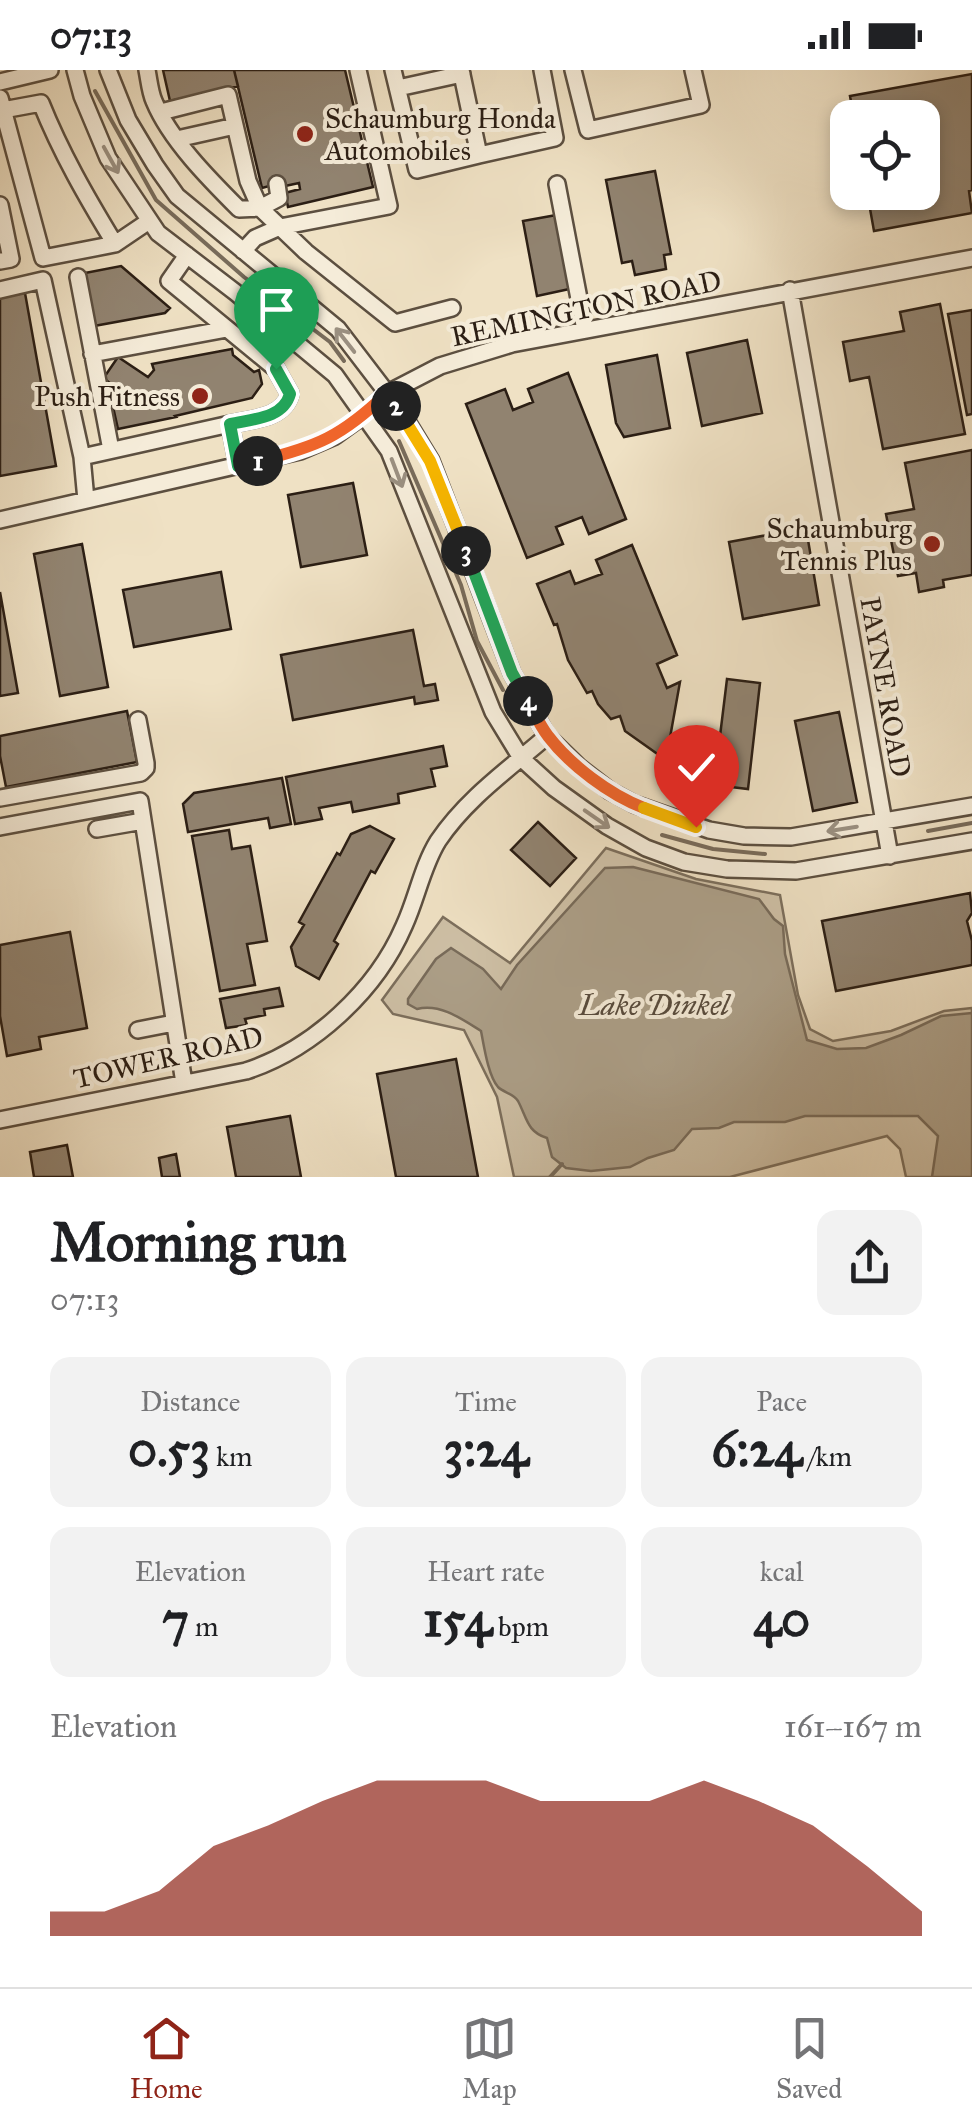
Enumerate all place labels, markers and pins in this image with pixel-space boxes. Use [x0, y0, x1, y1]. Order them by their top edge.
place label: Schaumburg Honda Automobiles [324, 101, 556, 168]
marker: Schaumburg Honda Automobiles [294, 123, 316, 145]
pin [234, 267, 319, 370]
place label: Push Fitness [34, 379, 180, 414]
pin: 2 [371, 381, 421, 431]
marker: Push Fitness [189, 385, 211, 407]
pin: 1 [233, 436, 283, 486]
place label: Schaumburg Tennis Plus [766, 511, 913, 578]
pin: 3 [441, 526, 491, 576]
marker: Schaumburg Tennis Plus [921, 533, 943, 555]
pin: 4 [503, 676, 553, 726]
pin [654, 725, 739, 828]

